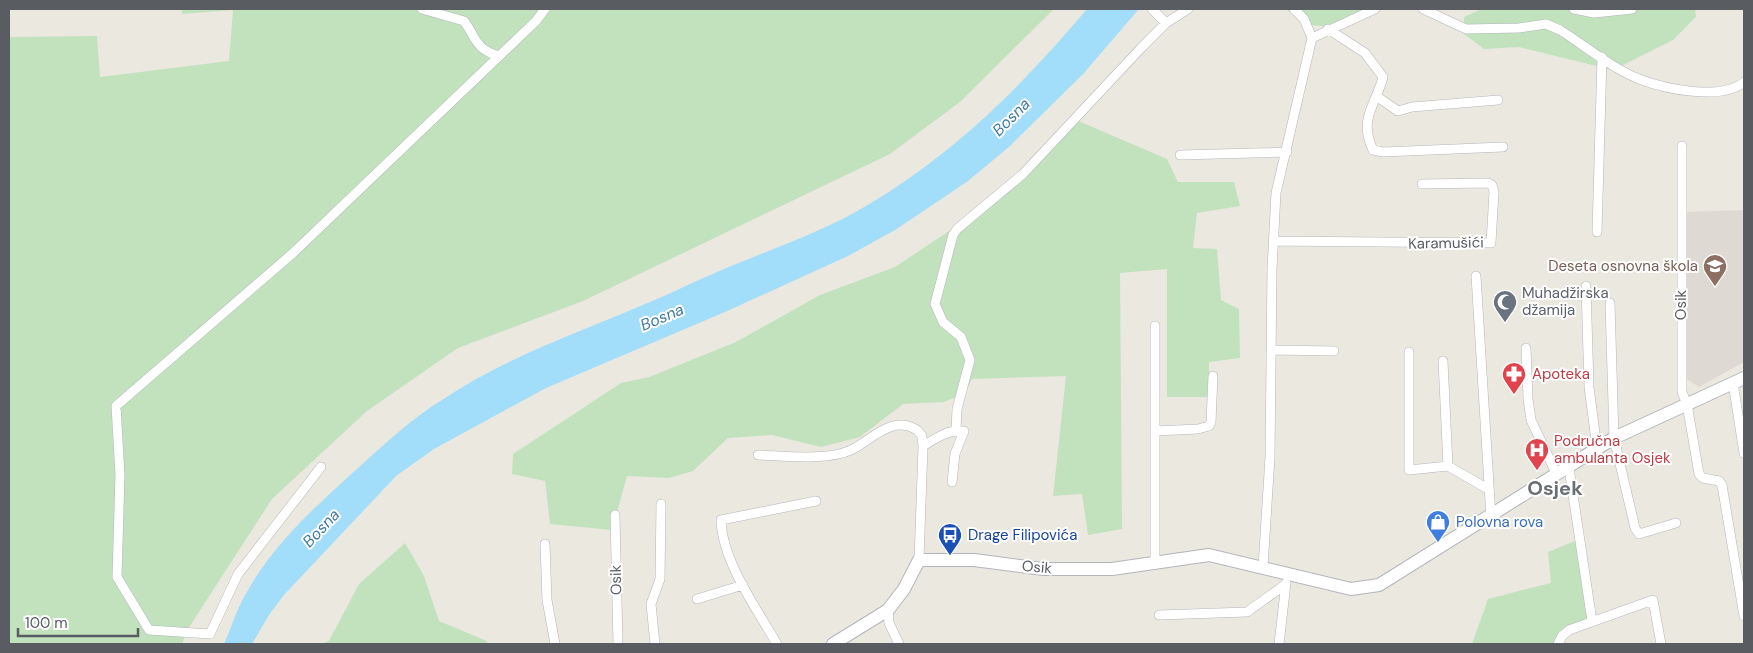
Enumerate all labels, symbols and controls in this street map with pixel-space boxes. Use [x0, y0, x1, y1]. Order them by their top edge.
water label: Bosna [988, 93, 1035, 140]
street label: Karamušići [1408, 232, 1484, 254]
school or university icon: Deseta osnovna škola [1702, 253, 1728, 287]
place label: Deseta osnovna škola [1548, 256, 1698, 276]
place label: Muhadžirska džamija [1522, 283, 1609, 320]
mosque icon: Muhadžirska džamija [1492, 289, 1518, 323]
street label: Osik [1671, 289, 1691, 320]
water label: Bosna [637, 298, 687, 336]
pharmacy icon: Apoteka [1501, 361, 1527, 395]
place label: Apoteka [1532, 364, 1590, 384]
place label: Područna ambulanta Osjek [1554, 431, 1671, 468]
hospital icon: Područna ambulanta Osjek [1524, 437, 1550, 471]
district label: Osjek [1527, 475, 1583, 501]
water label: Bosna [298, 504, 344, 552]
shop icon: Polovna rova [1425, 509, 1451, 543]
place label: Polovna rova [1456, 512, 1543, 532]
bus stop icon: Drage Filipovića [937, 522, 963, 556]
place label: Drage Filipovića [968, 525, 1077, 545]
street label: Osik [1021, 556, 1053, 578]
street label: Osik [606, 564, 626, 595]
scale bar [18, 606, 138, 638]
text: 100 m [25, 613, 68, 633]

